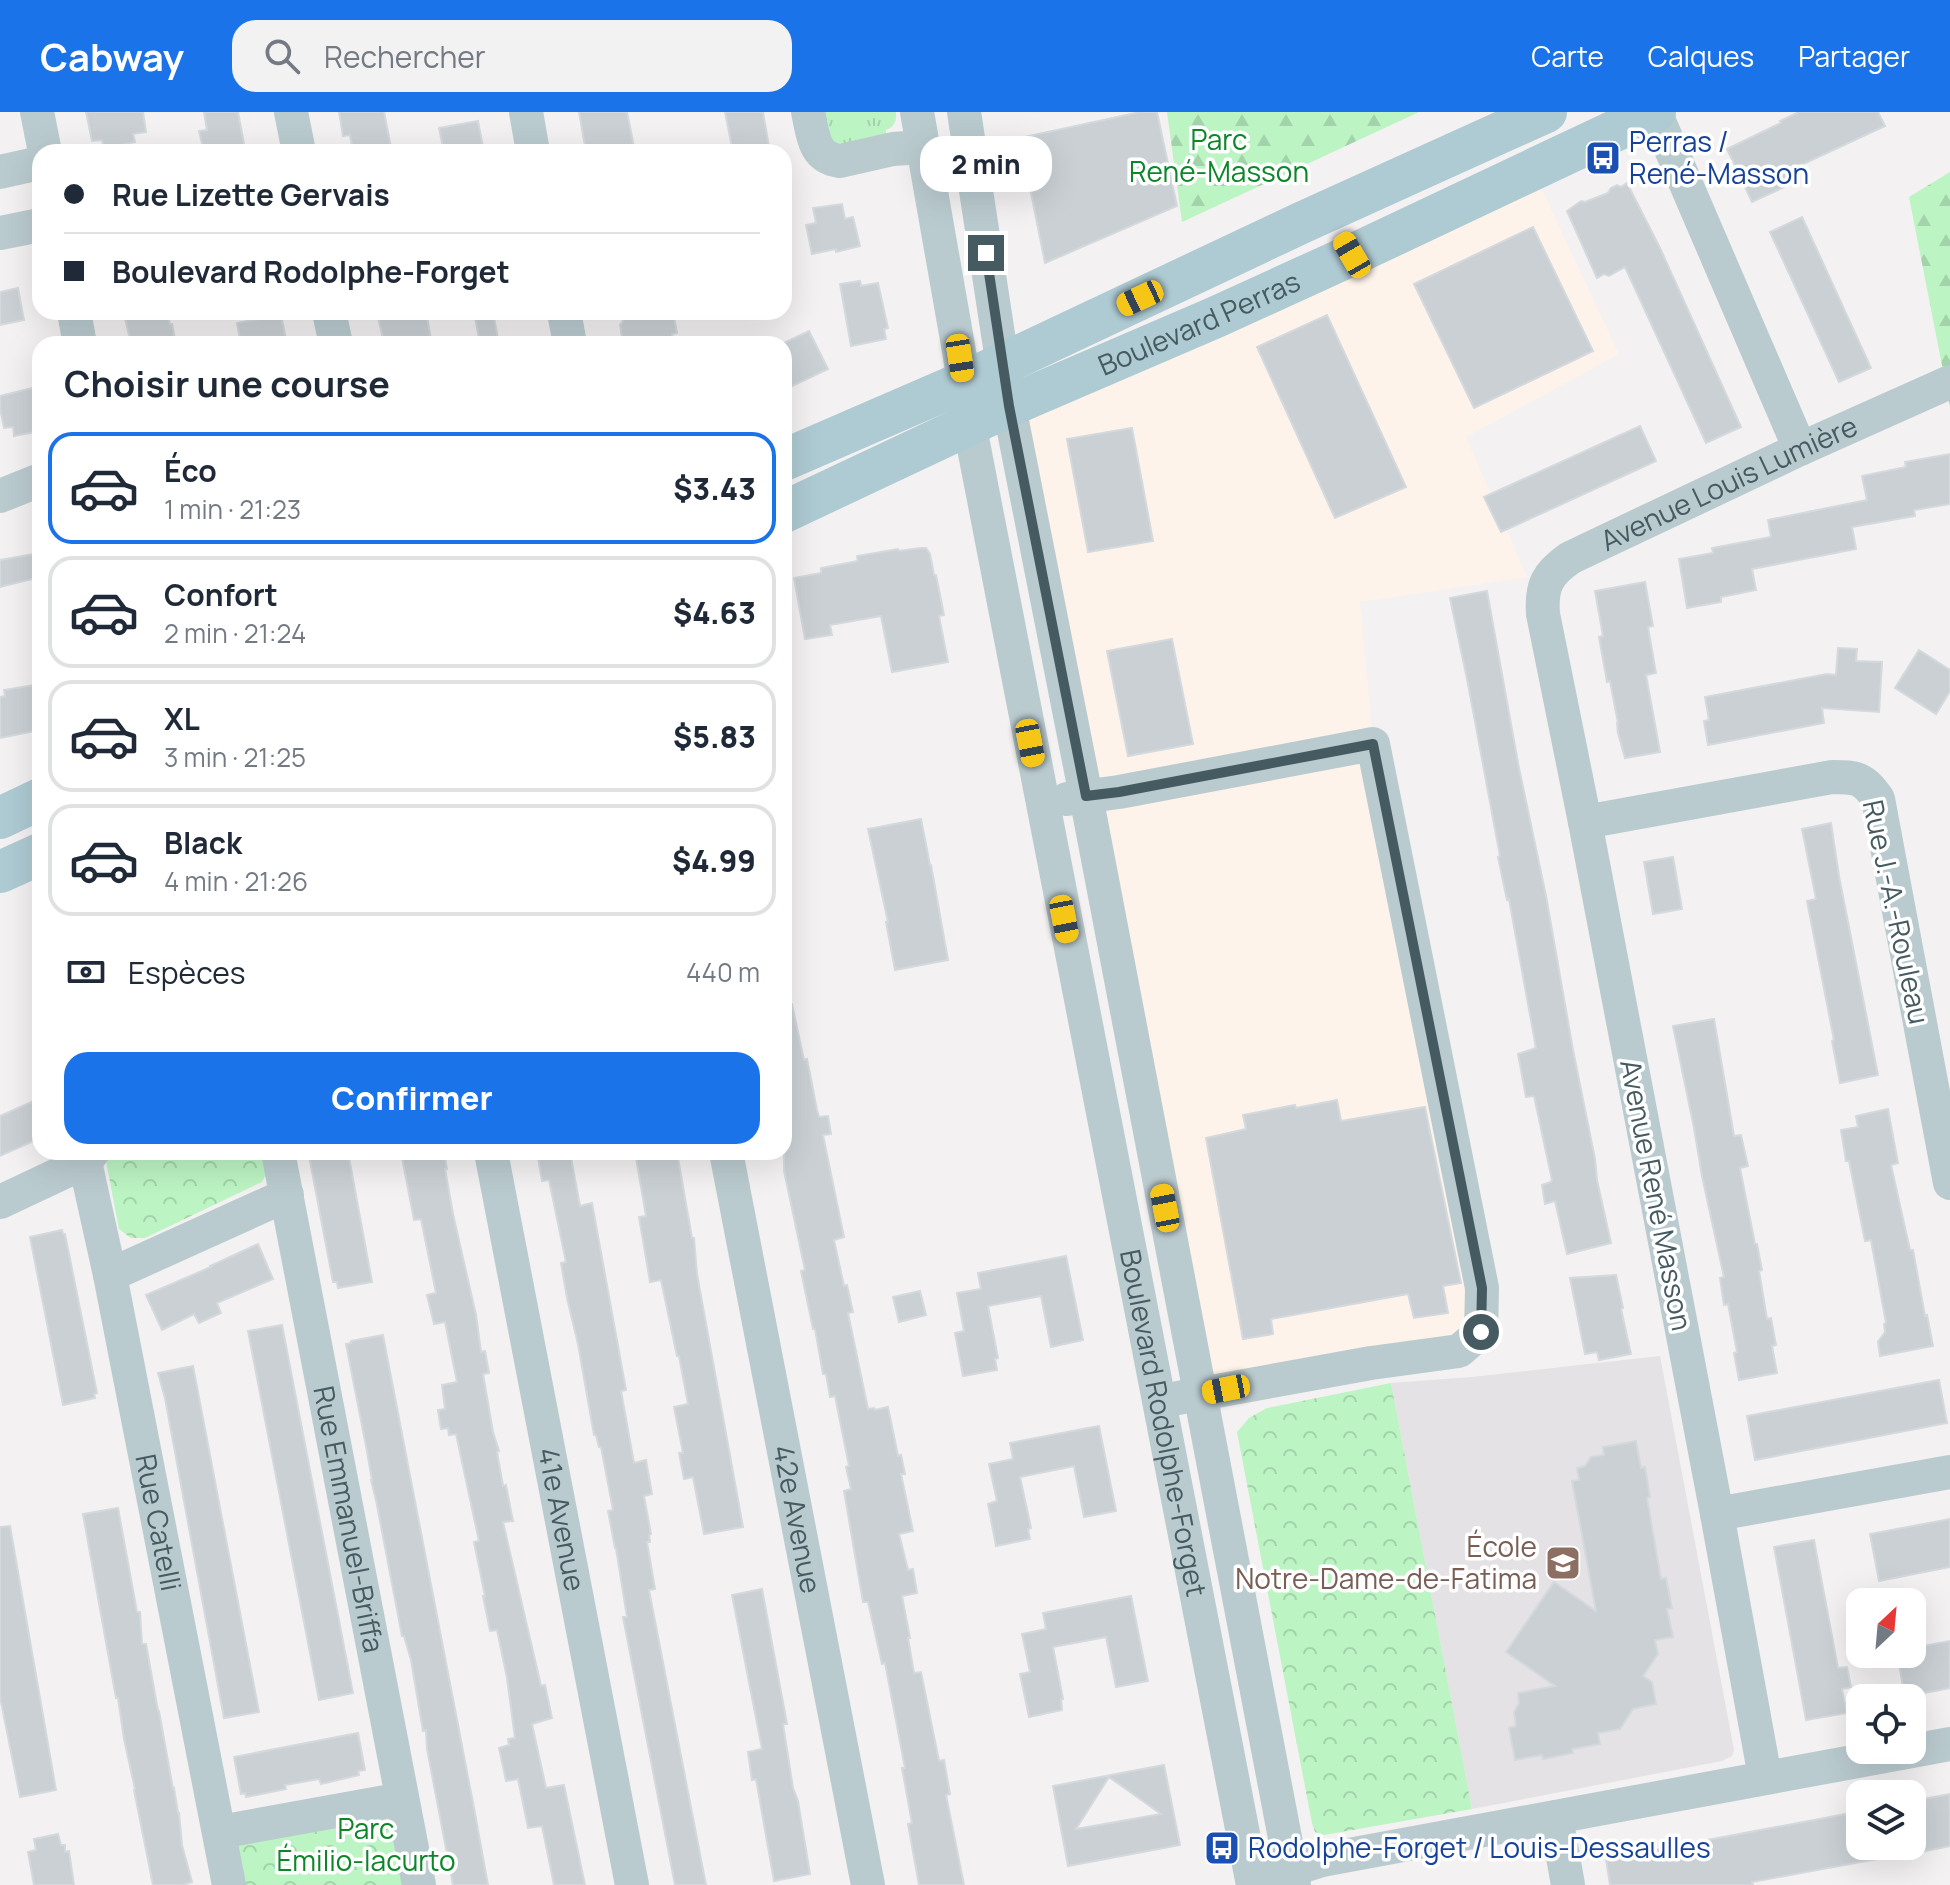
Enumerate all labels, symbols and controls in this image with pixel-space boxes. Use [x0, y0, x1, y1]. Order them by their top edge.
search box [232, 20, 792, 92]
text: Cabway [40, 30, 184, 82]
icon: search [260, 34, 304, 78]
text: Rechercher [324, 36, 486, 77]
text: Carte [1531, 37, 1604, 75]
text: Calques [1648, 37, 1754, 75]
text: Partager [1798, 37, 1910, 75]
park label: Parc René-Masson [1129, 120, 1309, 190]
place label: Perras / René-Masson [1629, 122, 1809, 192]
callout: 2 min [920, 137, 1052, 193]
bus stop icon: Perras / René-Masson [1584, 139, 1622, 177]
text: 2 min [952, 146, 1020, 182]
text: Rue Lizette Gervais [112, 174, 390, 215]
car [1330, 228, 1374, 282]
route end [968, 235, 1004, 271]
text: Boulevard Rodolphe-Forget [112, 251, 510, 292]
street label: Boulevard Perras [1092, 261, 1306, 383]
car [1113, 277, 1167, 319]
car [944, 332, 976, 384]
text: Choisir une course [64, 359, 390, 408]
street label: Avenue Louis Lumière [1594, 406, 1863, 559]
text: Éco [164, 450, 217, 491]
icon: car [68, 452, 140, 524]
text: $3.43 [673, 468, 756, 509]
text: 1 min · 21:23 [164, 491, 301, 527]
text: Confort [164, 574, 278, 615]
icon: car [68, 576, 140, 648]
text: $4.63 [673, 592, 756, 633]
text: 2 min · 21:24 [164, 615, 306, 651]
text: XL [164, 698, 200, 739]
icon: car [68, 700, 140, 772]
text: $5.83 [673, 716, 756, 757]
car [1014, 717, 1046, 769]
text: 3 min · 21:25 [164, 739, 306, 775]
street label: Rue J.-A.-Rouleau [1855, 796, 1939, 1027]
text: Black [164, 822, 242, 863]
icon: car [68, 824, 140, 896]
text: $4.99 [672, 840, 756, 881]
text: 4 min · 21:26 [164, 863, 308, 899]
car [1048, 893, 1080, 945]
icon: cash [64, 950, 108, 994]
text: Espèces [128, 952, 246, 993]
text: 440 m [686, 954, 760, 990]
button: Confirmer [64, 1052, 760, 1144]
street label: Avenue René Masson [1612, 1056, 1702, 1334]
car [1149, 1182, 1181, 1234]
street label: Boulevard Rodolphe-Forget [1112, 1246, 1217, 1600]
route start [1463, 1314, 1499, 1350]
car [1200, 1373, 1252, 1405]
street label: Rue Emmanuel-Briffa [305, 1383, 394, 1656]
street label: 42e Avenue [765, 1442, 831, 1596]
street label: 41e Avenue [530, 1444, 595, 1594]
street label: Rue Catelli [127, 1451, 191, 1594]
place label: École Notre-Dame-de-Fatima [1235, 1527, 1537, 1597]
school or university icon: École Notre-Dame-de-Fatima [1544, 1544, 1582, 1582]
north arrow [1846, 1588, 1926, 1668]
map controls [1846, 1588, 1926, 1860]
button: locate [1846, 1684, 1926, 1764]
button: layers [1846, 1780, 1926, 1860]
park label: Parc Émilio-Iacurto [276, 1809, 456, 1879]
place label: Rodolphe-Forget / Louis-Dessaulles [1248, 1828, 1711, 1866]
bus stop icon: Rodolphe-Forget / Louis-Dessaulles [1203, 1829, 1241, 1867]

